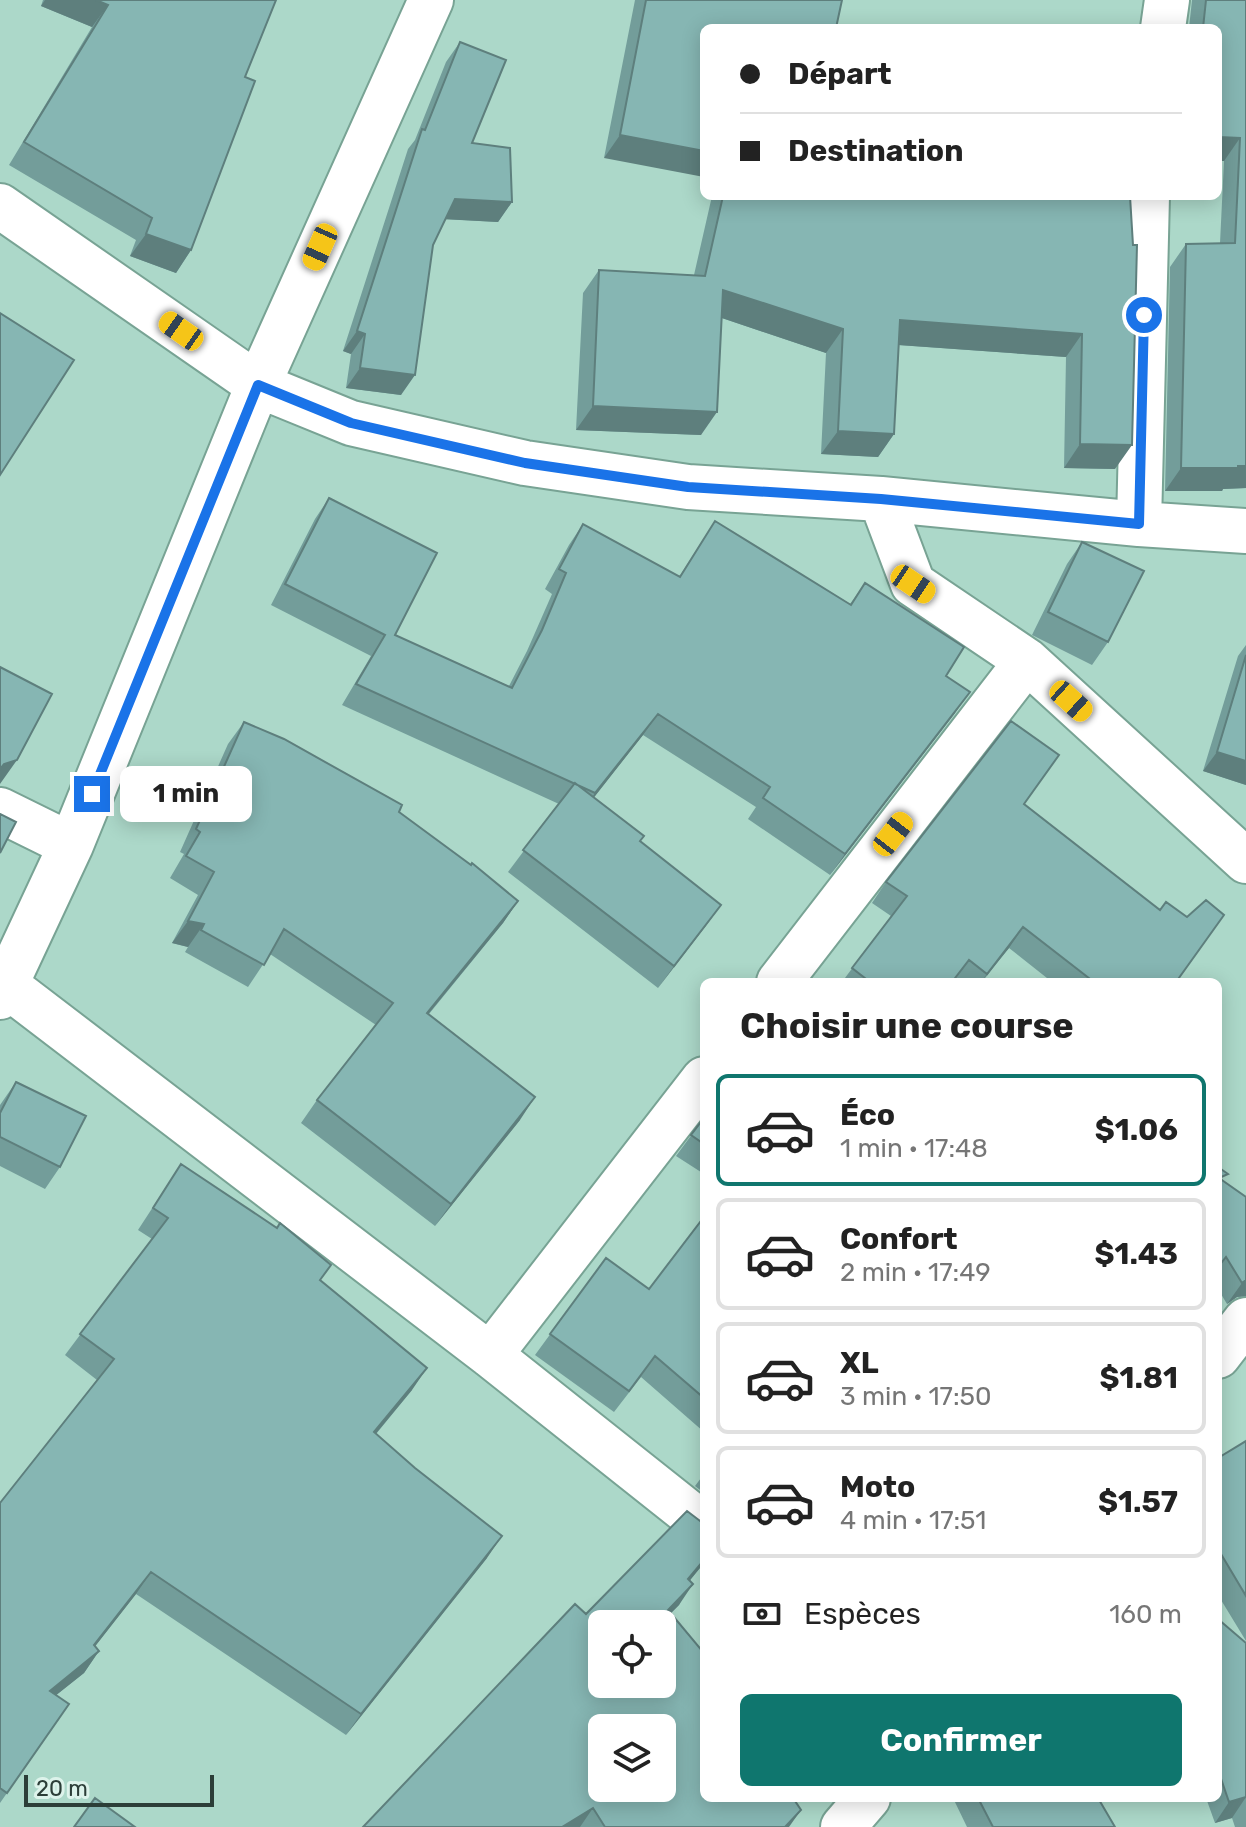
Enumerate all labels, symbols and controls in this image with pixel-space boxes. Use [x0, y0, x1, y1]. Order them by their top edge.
text: Départ [788, 56, 892, 92]
text: Destination [788, 133, 963, 169]
car [299, 220, 341, 274]
route start [1126, 297, 1162, 333]
car [154, 307, 208, 355]
car [886, 561, 940, 607]
car [1045, 676, 1097, 726]
callout: 1 min [120, 766, 252, 822]
route end [74, 776, 110, 812]
text: 1 min [153, 778, 219, 809]
car [869, 808, 917, 860]
text: Choisir une course [740, 1004, 1074, 1047]
icon: car [744, 1094, 816, 1166]
text: Éco [840, 1097, 895, 1133]
text: $1.06 [1095, 1112, 1178, 1148]
text: 1 min · 17:48 [840, 1133, 988, 1164]
icon: car [744, 1218, 816, 1290]
text: Confort [840, 1221, 958, 1257]
text: $1.43 [1094, 1236, 1178, 1272]
text: 2 min · 17:49 [840, 1257, 991, 1288]
icon: car [744, 1342, 816, 1414]
text: XL [840, 1345, 879, 1381]
text: $1.81 [1099, 1360, 1178, 1396]
text: 3 min · 17:50 [840, 1381, 992, 1412]
icon: car [744, 1466, 816, 1538]
text: Moto [840, 1469, 915, 1505]
text: $1.57 [1098, 1484, 1178, 1520]
text: 4 min · 17:51 [840, 1505, 986, 1536]
icon: cash [740, 1592, 784, 1636]
text: Espèces [804, 1596, 921, 1632]
text: 160 m [1109, 1599, 1182, 1630]
map controls [588, 1610, 676, 1802]
button: locate [588, 1610, 676, 1698]
button: Confirmer [740, 1694, 1182, 1786]
button: layers [588, 1714, 676, 1802]
scale bar [24, 1771, 214, 1807]
text: 20 m [36, 1775, 88, 1802]

